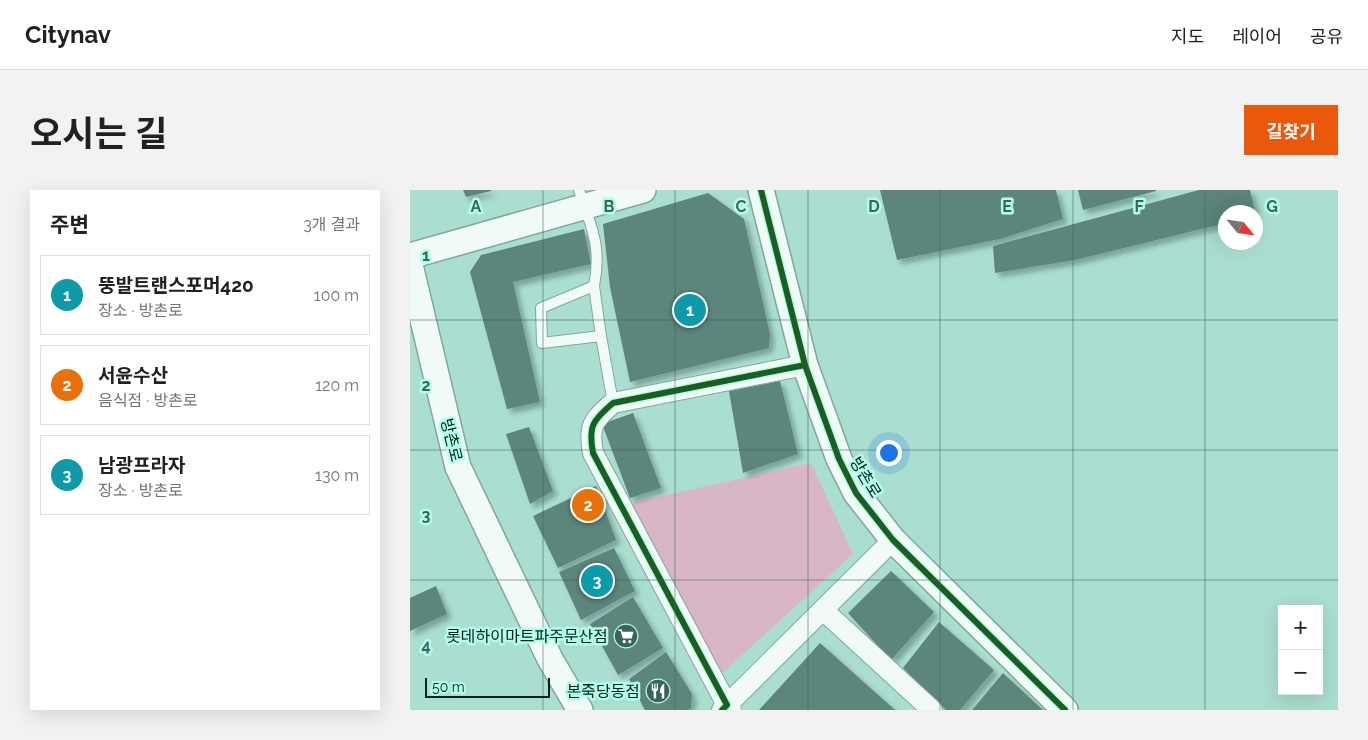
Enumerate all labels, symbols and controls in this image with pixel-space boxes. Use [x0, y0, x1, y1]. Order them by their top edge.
text: Citynav [25, 20, 111, 49]
text: 지도 [1171, 26, 1204, 47]
text: 레이어 [1232, 26, 1282, 47]
text: 공유 [1310, 26, 1343, 47]
button: 길찾기 [1244, 105, 1338, 155]
text: 오시는 길 [30, 113, 167, 154]
text: A [471, 197, 482, 216]
text: B [604, 197, 615, 216]
text: C [736, 197, 747, 216]
text: D [868, 197, 880, 216]
text: E [1002, 197, 1012, 216]
text: F [1134, 197, 1144, 216]
text: G [1266, 197, 1278, 216]
north arrow [1218, 205, 1263, 250]
text: 주변 [50, 212, 89, 237]
text: 3개 결과 [303, 215, 360, 234]
text: 1 [422, 246, 430, 265]
text: 뚱발트랜스포머420 [98, 274, 254, 296]
text: 1 [63, 286, 71, 305]
text: 100 m [314, 286, 359, 305]
pin: 1 [674, 291, 706, 329]
text: 장소 · 방촌로 [98, 301, 183, 320]
text: 서윤수산 [98, 364, 168, 386]
text: 2 [62, 376, 72, 395]
text: 120 m [315, 376, 359, 395]
text: 2 [421, 376, 431, 395]
text: 음식점 · 방촌로 [98, 391, 198, 410]
street label: 방촌로 [437, 416, 466, 464]
your location [876, 440, 902, 466]
street label: 방촌로 [846, 453, 885, 501]
text: 남광프라자 [98, 454, 185, 476]
text: 3 [63, 466, 71, 485]
text: 130 m [315, 466, 359, 485]
text: 장소 · 방촌로 [98, 481, 183, 500]
pin: 2 [572, 486, 604, 524]
text: 3 [422, 506, 431, 525]
pin: 3 [581, 562, 613, 600]
map controls [1278, 605, 1323, 695]
button: + [1278, 605, 1323, 650]
supermarket icon: 롯데하이마트파주문산점 [613, 623, 639, 649]
place label: 롯데하이마트파주문산점 [446, 627, 608, 646]
text: 4 [421, 636, 431, 655]
button: − [1278, 650, 1323, 695]
scale bar [425, 675, 550, 698]
restaurant icon: 본죽당동점 [645, 678, 671, 704]
text: 50 m [432, 679, 465, 695]
place label: 본죽당동점 [566, 682, 640, 701]

